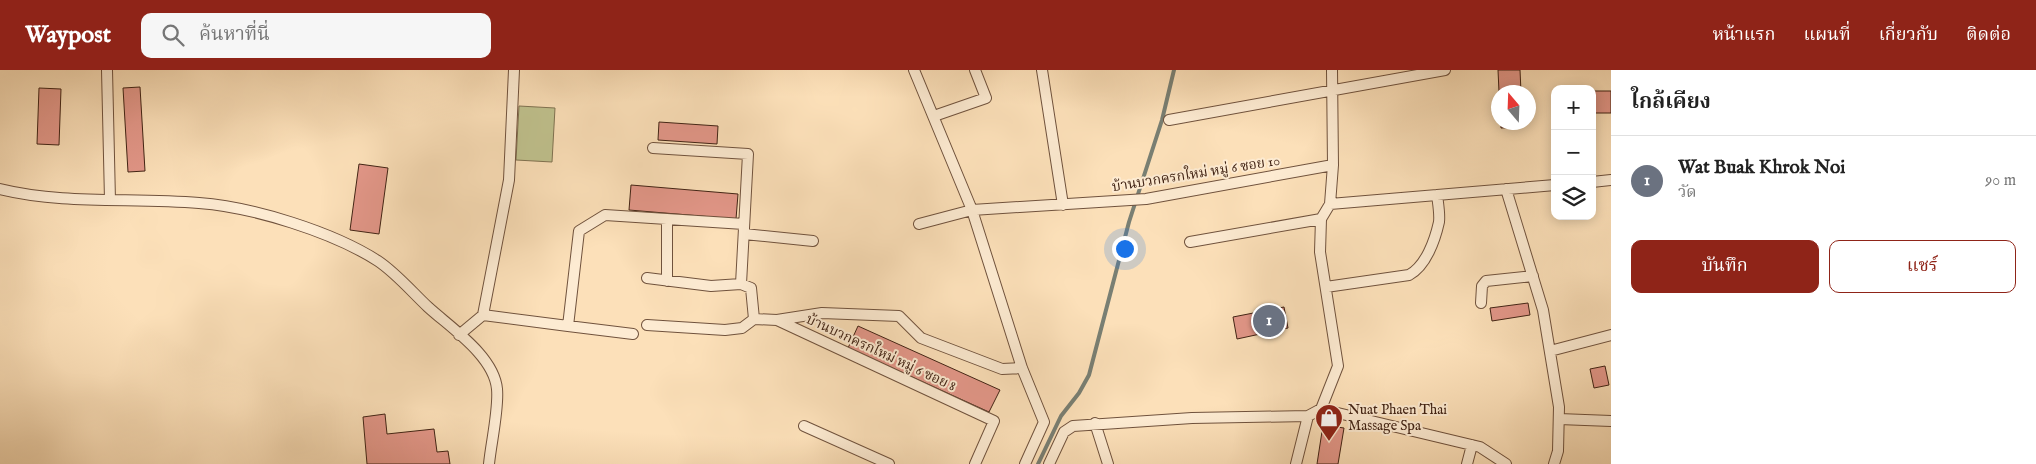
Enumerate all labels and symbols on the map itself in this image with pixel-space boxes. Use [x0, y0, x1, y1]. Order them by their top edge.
north arrow [1491, 85, 1536, 130]
street label: บ้านบวกครกใหม่ หมู่ 6 ซอย 10 [1110, 150, 1281, 196]
your location [1112, 236, 1138, 262]
pin: 1 [1253, 302, 1285, 340]
street label: บ้านบวกครกใหม่ หมู่ 6 ซอย 8 [803, 309, 960, 396]
place label: Nuat Phaen Thai Massage Spa [1348, 401, 1447, 435]
shop icon: Nuat Phaen Thai Massage Spa [1314, 403, 1344, 442]

